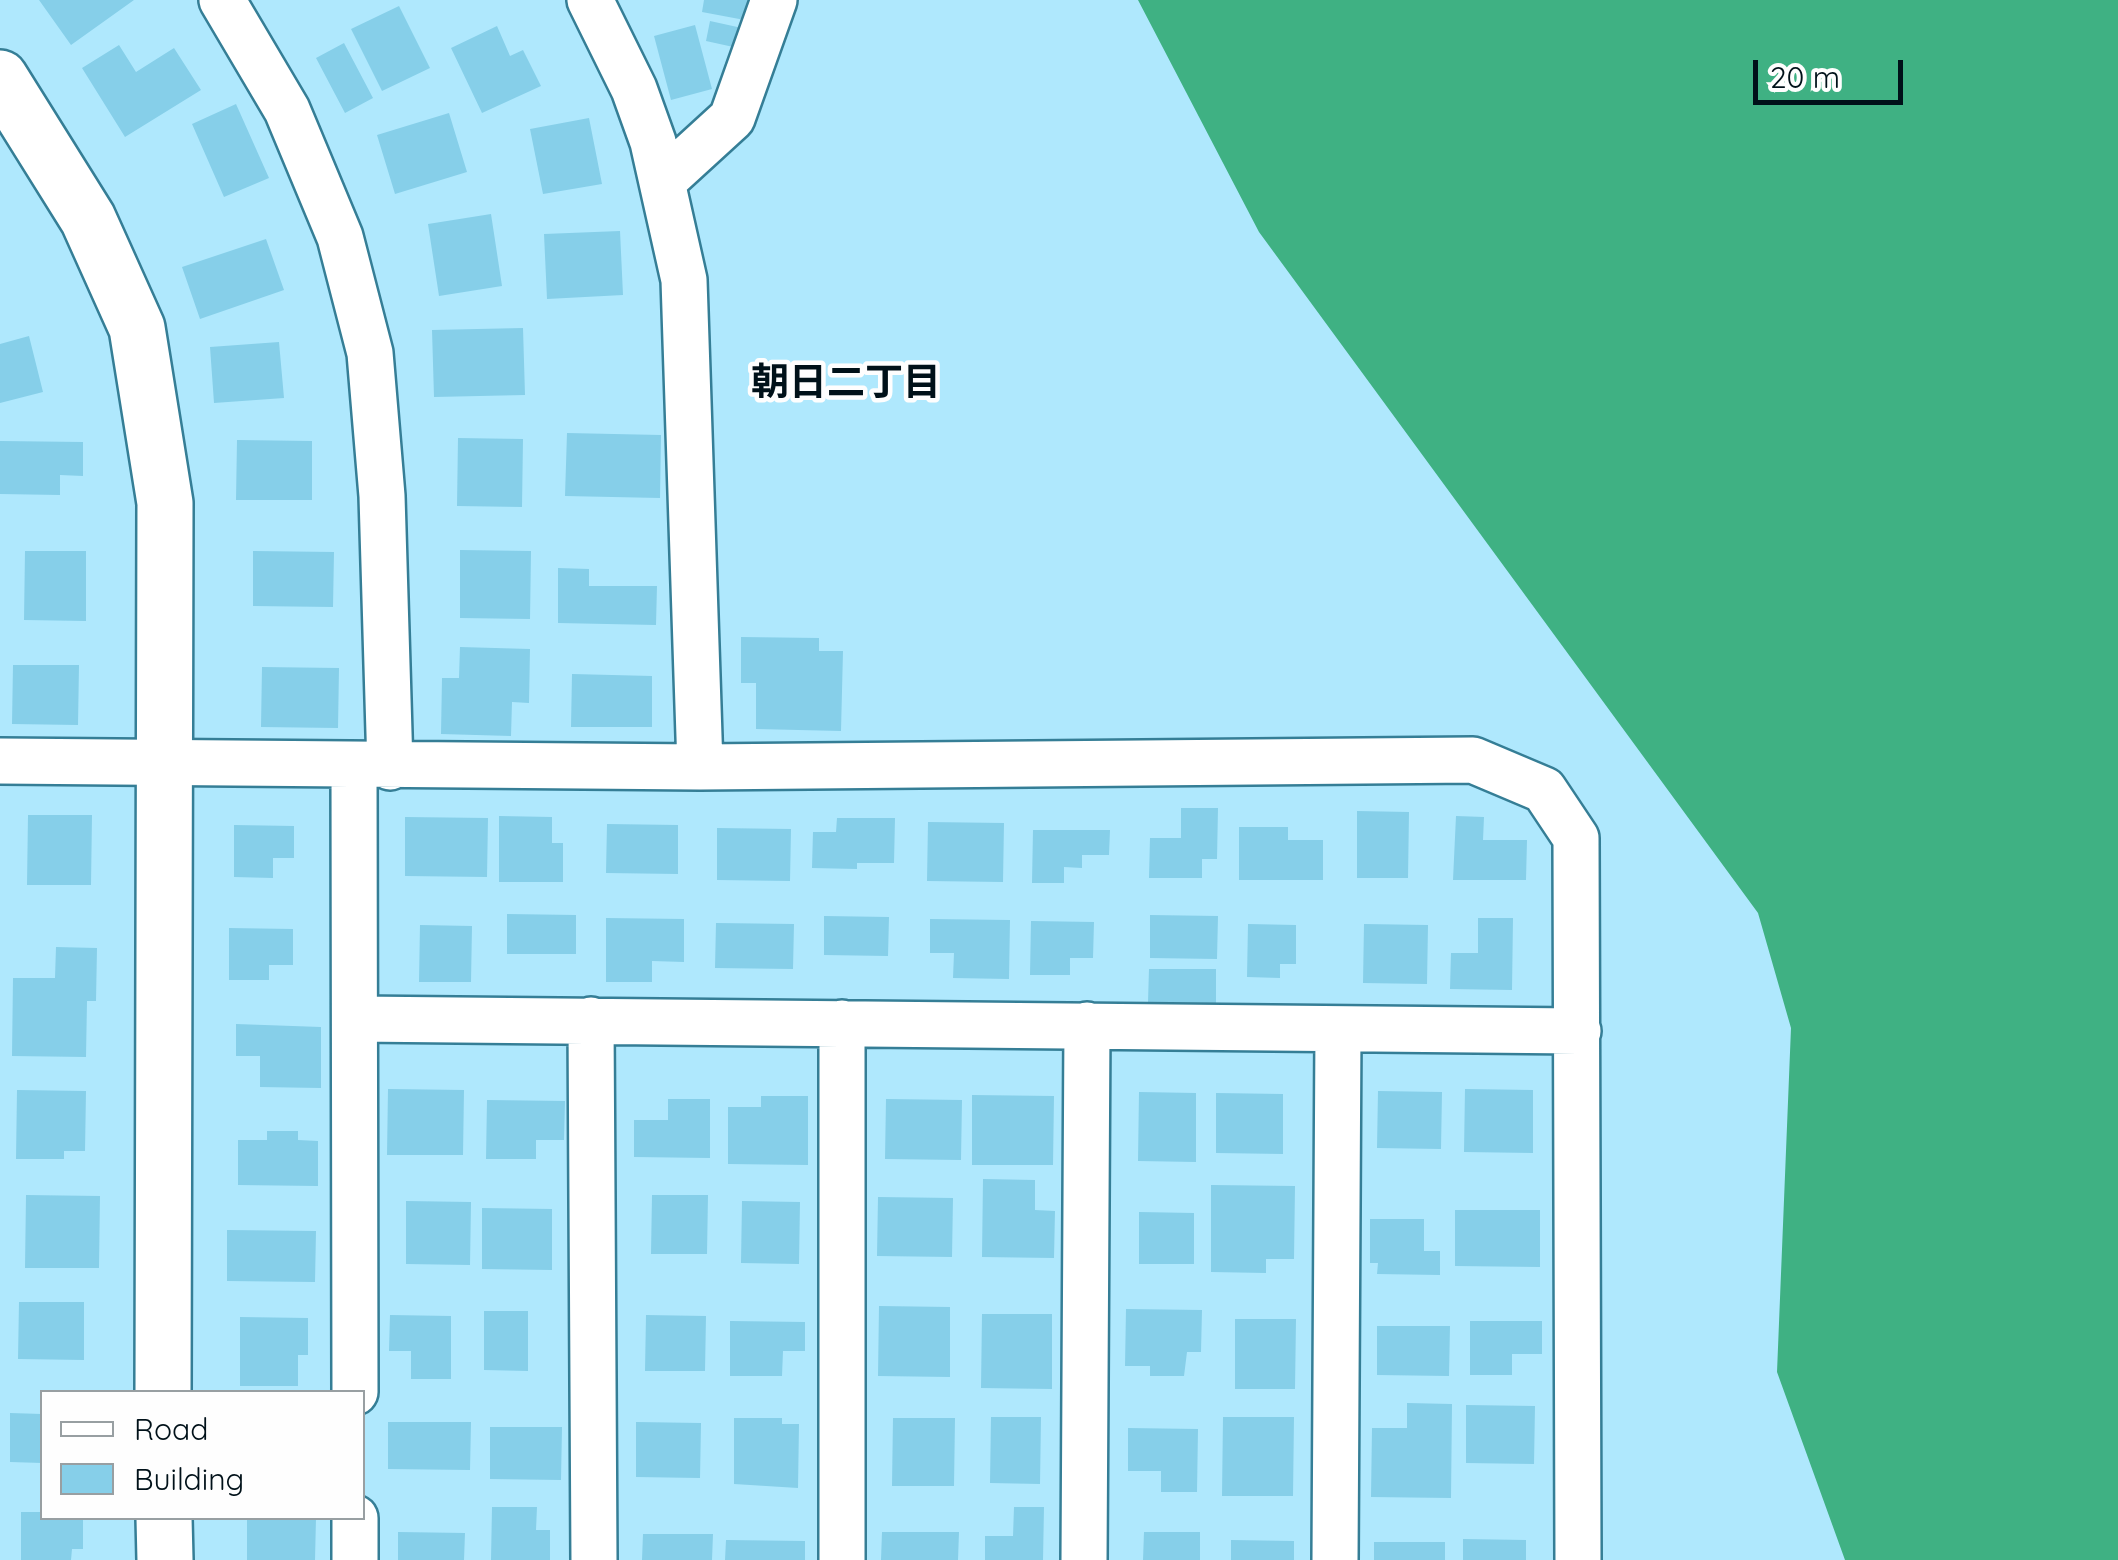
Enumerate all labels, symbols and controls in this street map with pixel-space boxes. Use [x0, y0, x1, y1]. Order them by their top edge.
scale bar [1758, 40, 1908, 102]
text: 20 m [1770, 58, 1840, 96]
district label: 朝日二丁目 [751, 361, 941, 407]
legend [40, 1390, 365, 1520]
text: Road [134, 1410, 208, 1448]
text: Building [134, 1460, 244, 1498]

